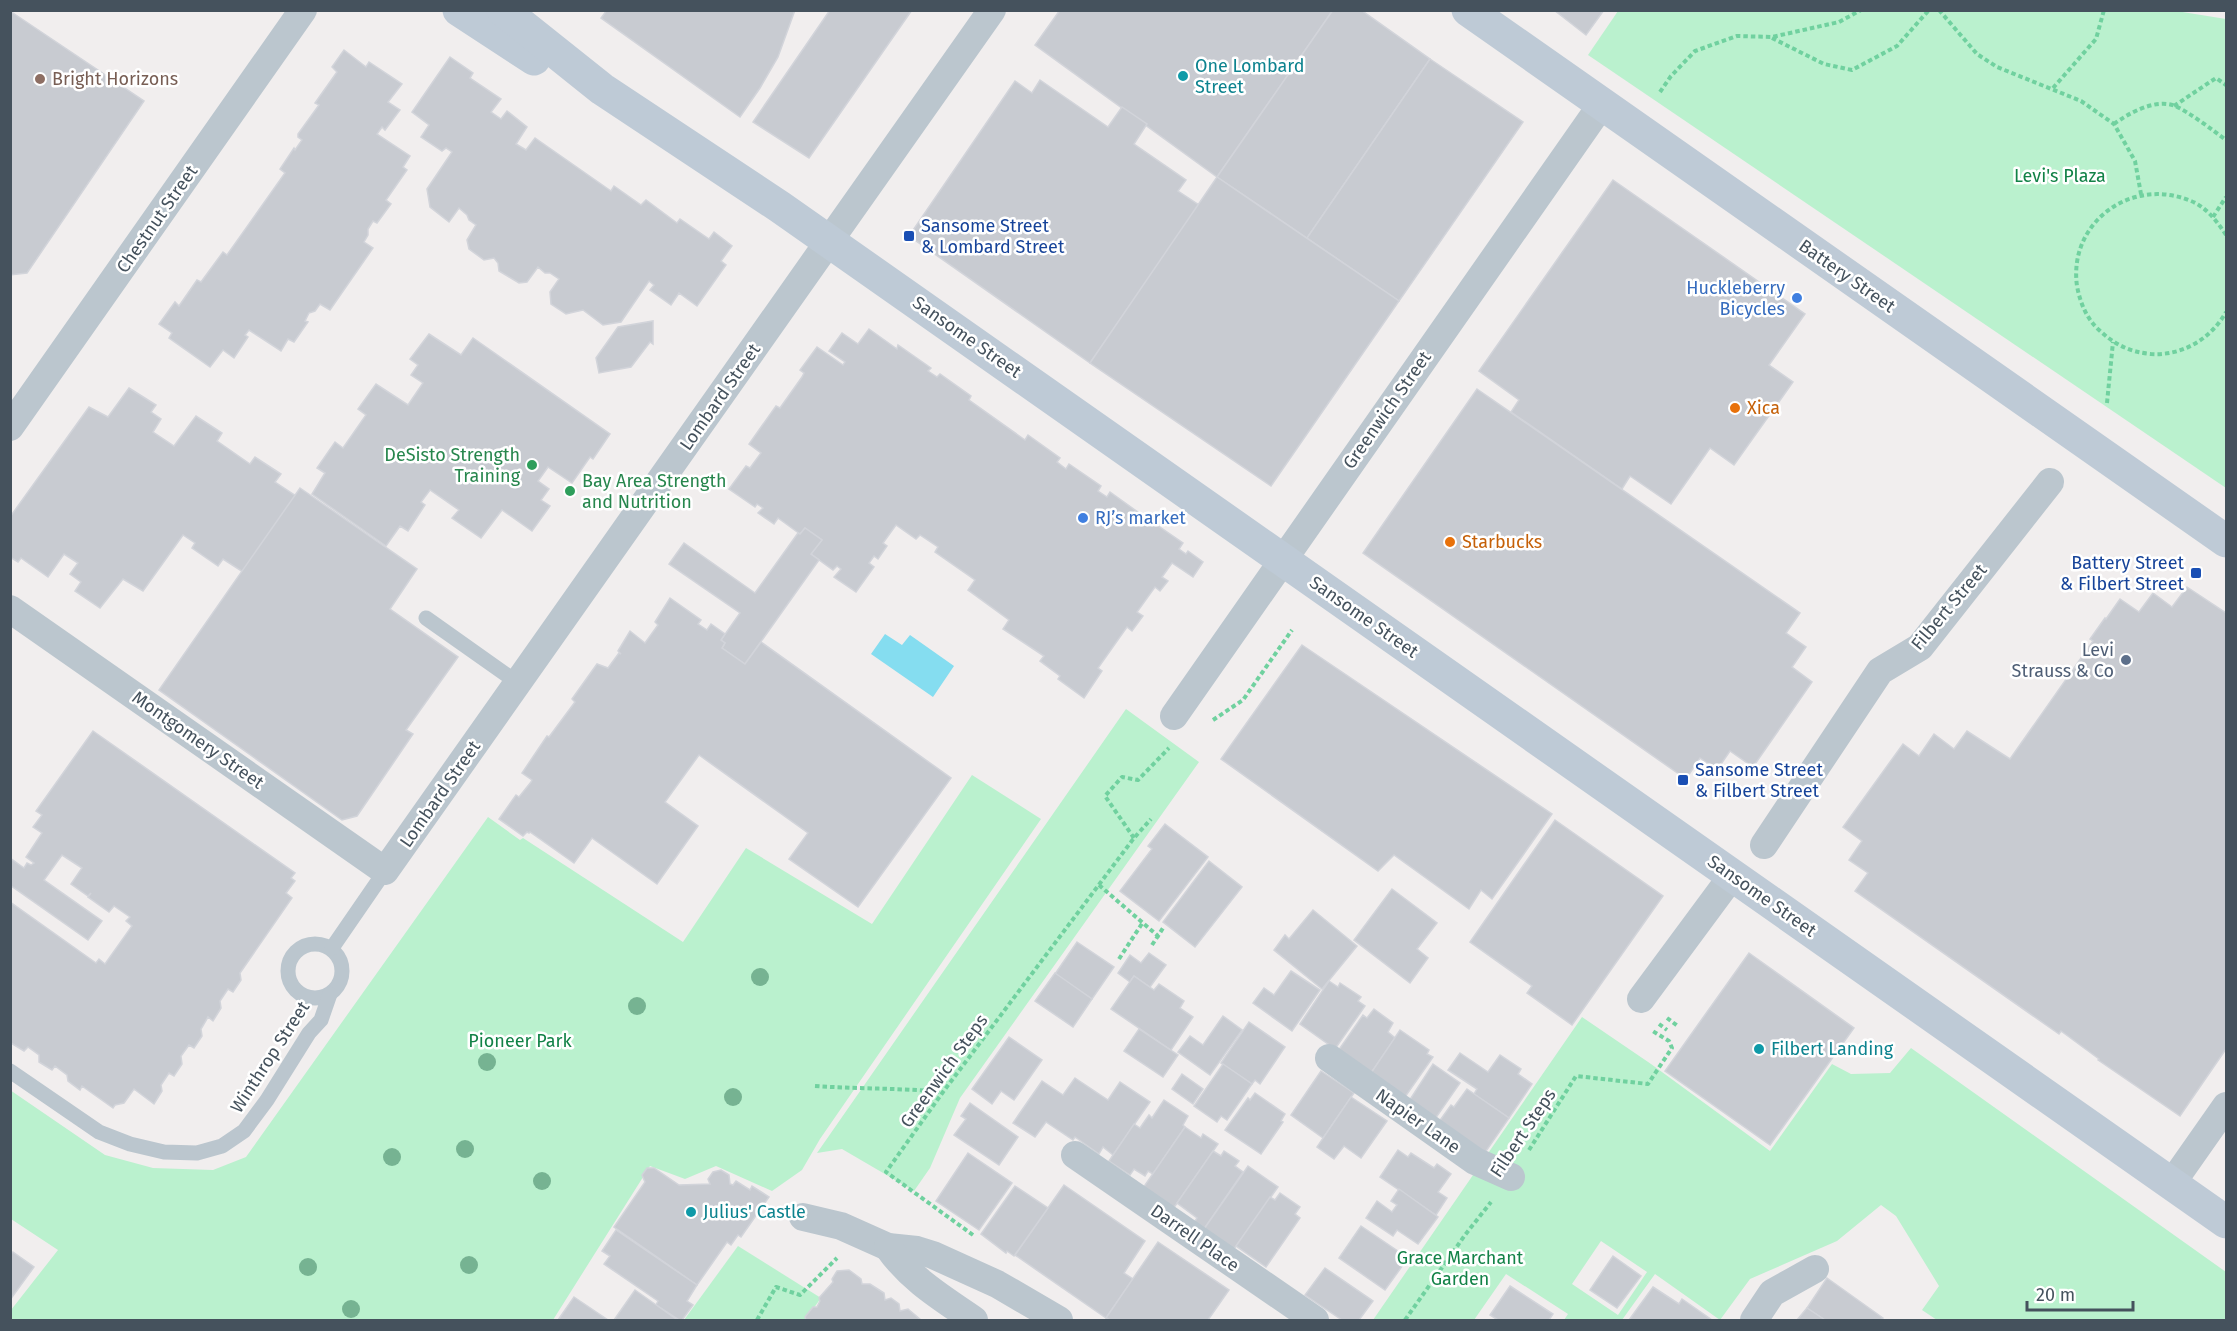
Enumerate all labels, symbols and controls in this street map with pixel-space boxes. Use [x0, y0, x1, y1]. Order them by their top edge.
place label: One Lombard Street [1195, 55, 1305, 98]
place label: Bright Horizons [52, 68, 178, 90]
marker: One Lombard Street [1176, 69, 1190, 83]
marker: Bright Horizons [33, 72, 47, 86]
street label: Chestnut Street [112, 161, 203, 277]
park label: Levi's Plaza [2014, 165, 2106, 187]
place label: Sansome Street & Lombard Street [921, 215, 1065, 258]
marker: Sansome Street & Lombard Street [902, 229, 916, 243]
street label: Battery Street [1795, 235, 1900, 318]
place label: Huckleberry Bicycles [1686, 277, 1785, 320]
street label: Sansome Street [908, 291, 1026, 383]
marker: Huckleberry Bicycles [1790, 291, 1804, 305]
street label: Lombard Street [675, 339, 765, 455]
street label: Greenwich Street [1338, 346, 1436, 473]
place label: Xica [1747, 397, 1780, 419]
marker: Xica [1728, 401, 1742, 415]
place label: DeSisto Strength Training [384, 444, 521, 487]
marker: DeSisto Strength Training [525, 458, 539, 472]
place label: Bay Area Strength and Nutrition [582, 470, 727, 513]
marker: Bay Area Strength and Nutrition [563, 484, 577, 498]
place label: RJ’s market [1095, 507, 1186, 529]
marker: RJ’s market [1076, 511, 1090, 525]
place label: Starbucks [1462, 531, 1542, 553]
marker: Starbucks [1443, 535, 1457, 549]
place label: Battery Street & Filbert Street [2060, 552, 2184, 595]
street label: Filbert Street [1906, 559, 1992, 655]
marker: Battery Street & Filbert Street [2189, 566, 2203, 580]
street label: Sansome Street [1305, 571, 1423, 663]
place label: Levi Strauss & Co [2012, 639, 2114, 682]
marker: Levi Strauss & Co [2119, 653, 2133, 667]
street label: Montgomery Street [128, 686, 268, 794]
street label: Lombard Street [395, 736, 485, 852]
place label: Sansome Street & Filbert Street [1695, 759, 1823, 802]
marker: Sansome Street & Filbert Street [1676, 773, 1690, 787]
street label: Sansome Street [1703, 850, 1821, 942]
street label: Winthrop Street [226, 997, 315, 1117]
street label: Greenwich Steps [895, 1010, 993, 1132]
park label: Pioneer Park [468, 1030, 572, 1052]
place label: Filbert Landing [1771, 1038, 1894, 1060]
marker: Filbert Landing [1752, 1042, 1766, 1056]
street label: Napier Lane [1371, 1084, 1465, 1158]
street label: Filbert Steps [1485, 1084, 1561, 1182]
street label: Darrell Place [1147, 1199, 1243, 1277]
place label: Julius' Castle [703, 1201, 806, 1223]
marker: Julius' Castle [684, 1205, 698, 1219]
park label: Grace Marchant Garden [1397, 1247, 1524, 1290]
scale bar [2027, 1274, 2134, 1312]
text: 20 m [2036, 1284, 2075, 1306]

